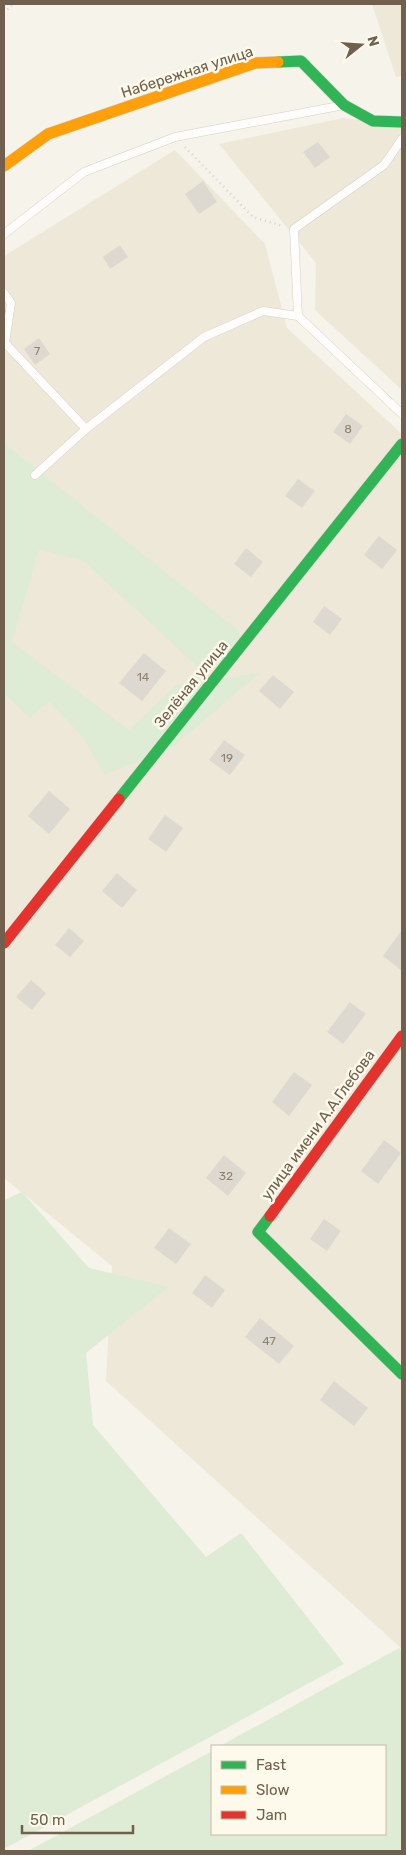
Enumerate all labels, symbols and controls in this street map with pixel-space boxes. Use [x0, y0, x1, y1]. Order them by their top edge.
north arrow [336, 20, 386, 70]
text: N [363, 34, 383, 49]
street label: Набережная улица [119, 42, 255, 102]
house number: 7 [34, 344, 40, 358]
house number: 8 [344, 422, 352, 436]
street label: Зелёная улица [150, 637, 232, 731]
house number: 14 [137, 670, 150, 684]
house number: 19 [221, 751, 233, 765]
street label: улица имени А.А.Глебова [257, 1046, 379, 1204]
house number: 32 [219, 1169, 233, 1183]
house number: 47 [262, 1334, 276, 1348]
legend [211, 1745, 386, 1835]
text: Fast [256, 1756, 286, 1774]
text: Slow [256, 1781, 289, 1799]
scale bar [22, 1802, 134, 1834]
text: Jam [256, 1806, 287, 1824]
text: 50 m [30, 1811, 65, 1829]

